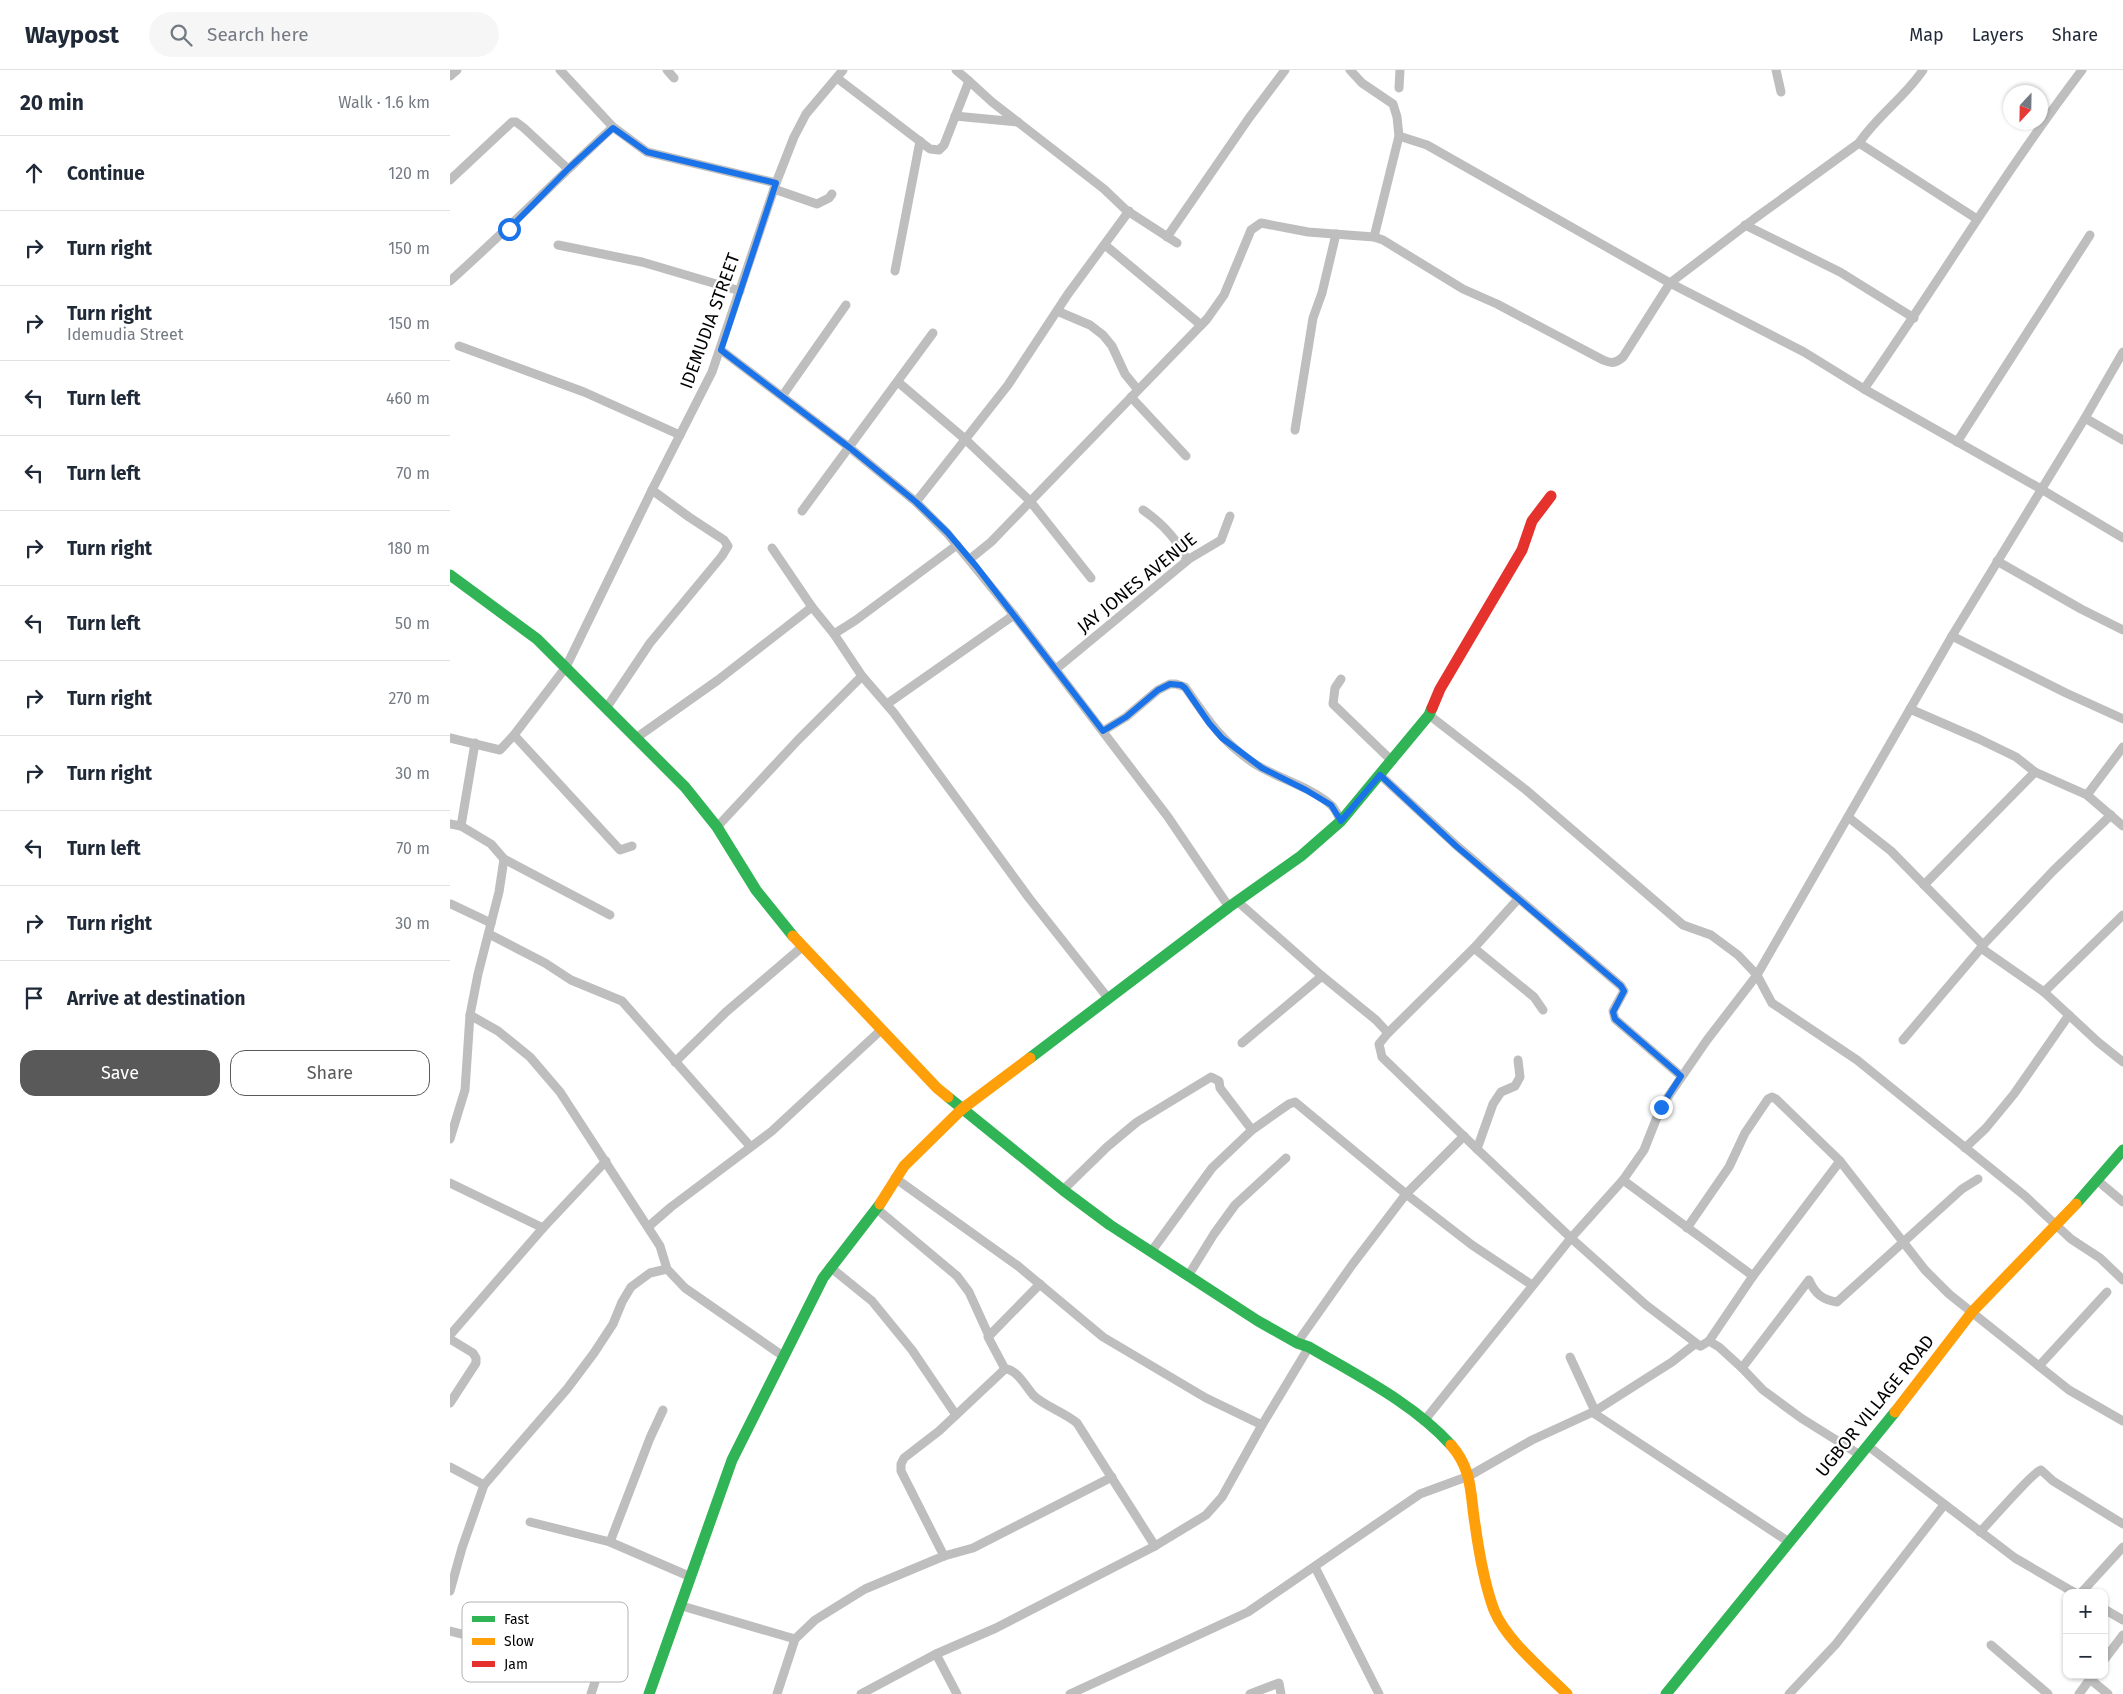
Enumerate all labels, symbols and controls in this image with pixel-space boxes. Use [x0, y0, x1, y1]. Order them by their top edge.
search box [149, 12, 499, 57]
text: Waypost [25, 21, 119, 49]
icon: search [167, 21, 195, 49]
text: Search here [207, 23, 309, 46]
text: Map [1909, 24, 1944, 46]
text: Layers [1972, 24, 2024, 46]
text: Share [2052, 24, 2098, 46]
north arrow [2003, 85, 2048, 130]
text: 20 min [20, 90, 84, 116]
text: Walk · 1.6 km [338, 93, 430, 112]
icon: ahead [20, 159, 48, 187]
text: Continue [67, 162, 145, 185]
text: 120 m [388, 164, 430, 183]
route start [498, 218, 521, 241]
icon: right [20, 234, 48, 262]
text: Turn right [67, 237, 152, 260]
text: 150 m [388, 239, 430, 258]
street label: IDEMUDIA STREET [675, 250, 745, 392]
text: Turn right [67, 302, 152, 325]
icon: right [20, 309, 48, 337]
text: 150 m [388, 314, 430, 333]
text: Idemudia Street [67, 325, 183, 344]
icon: left [20, 384, 48, 412]
text: Turn left [67, 387, 141, 410]
text: 460 m [386, 389, 430, 408]
icon: left [20, 459, 48, 487]
text: Turn left [67, 462, 141, 485]
text: 70 m [396, 464, 430, 483]
street label: JAY JONES AVENUE [1073, 528, 1201, 638]
icon: right [20, 534, 48, 562]
text: Turn right [67, 537, 152, 560]
text: 180 m [387, 539, 430, 558]
icon: left [20, 609, 48, 637]
text: Turn left [67, 612, 141, 635]
text: 50 m [395, 614, 430, 633]
icon: right [20, 684, 48, 712]
text: Turn right [67, 687, 152, 710]
text: 270 m [388, 689, 430, 708]
icon: right [20, 759, 48, 787]
text: Turn right [67, 762, 152, 785]
text: 30 m [395, 764, 430, 783]
icon: left [20, 834, 48, 862]
text: Turn left [67, 837, 141, 860]
text: 70 m [396, 839, 430, 858]
icon: right [20, 909, 48, 937]
text: Turn right [67, 912, 152, 935]
text: 30 m [395, 914, 430, 933]
icon: arrive [20, 984, 48, 1012]
text: Arrive at destination [67, 987, 246, 1010]
button: Save [20, 1050, 220, 1096]
button: Share [230, 1050, 430, 1096]
route end [1650, 1096, 1673, 1119]
street label: UGBOR VILLAGE ROAD [1811, 1331, 1939, 1481]
map controls [2063, 1589, 2108, 1679]
button: + [2063, 1589, 2108, 1634]
legend [462, 1602, 628, 1682]
text: Fast [504, 1611, 530, 1628]
text: Slow [504, 1633, 534, 1650]
button: − [2063, 1634, 2108, 1679]
text: Jam [504, 1656, 528, 1673]

